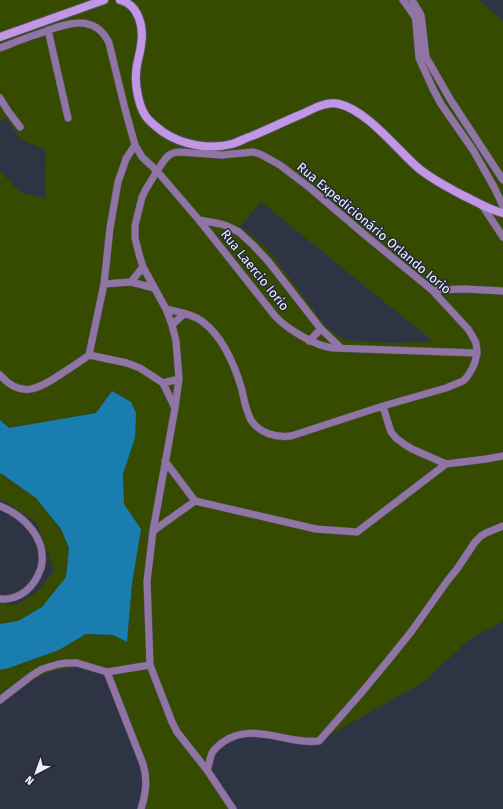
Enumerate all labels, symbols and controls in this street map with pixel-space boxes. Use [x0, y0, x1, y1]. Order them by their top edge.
street label: Rua Expedicionário Orlando Iorio [294, 159, 454, 297]
street label: Rua Laercio Iorio [218, 227, 292, 313]
north arrow [16, 753, 56, 793]
text: N [23, 773, 37, 787]

